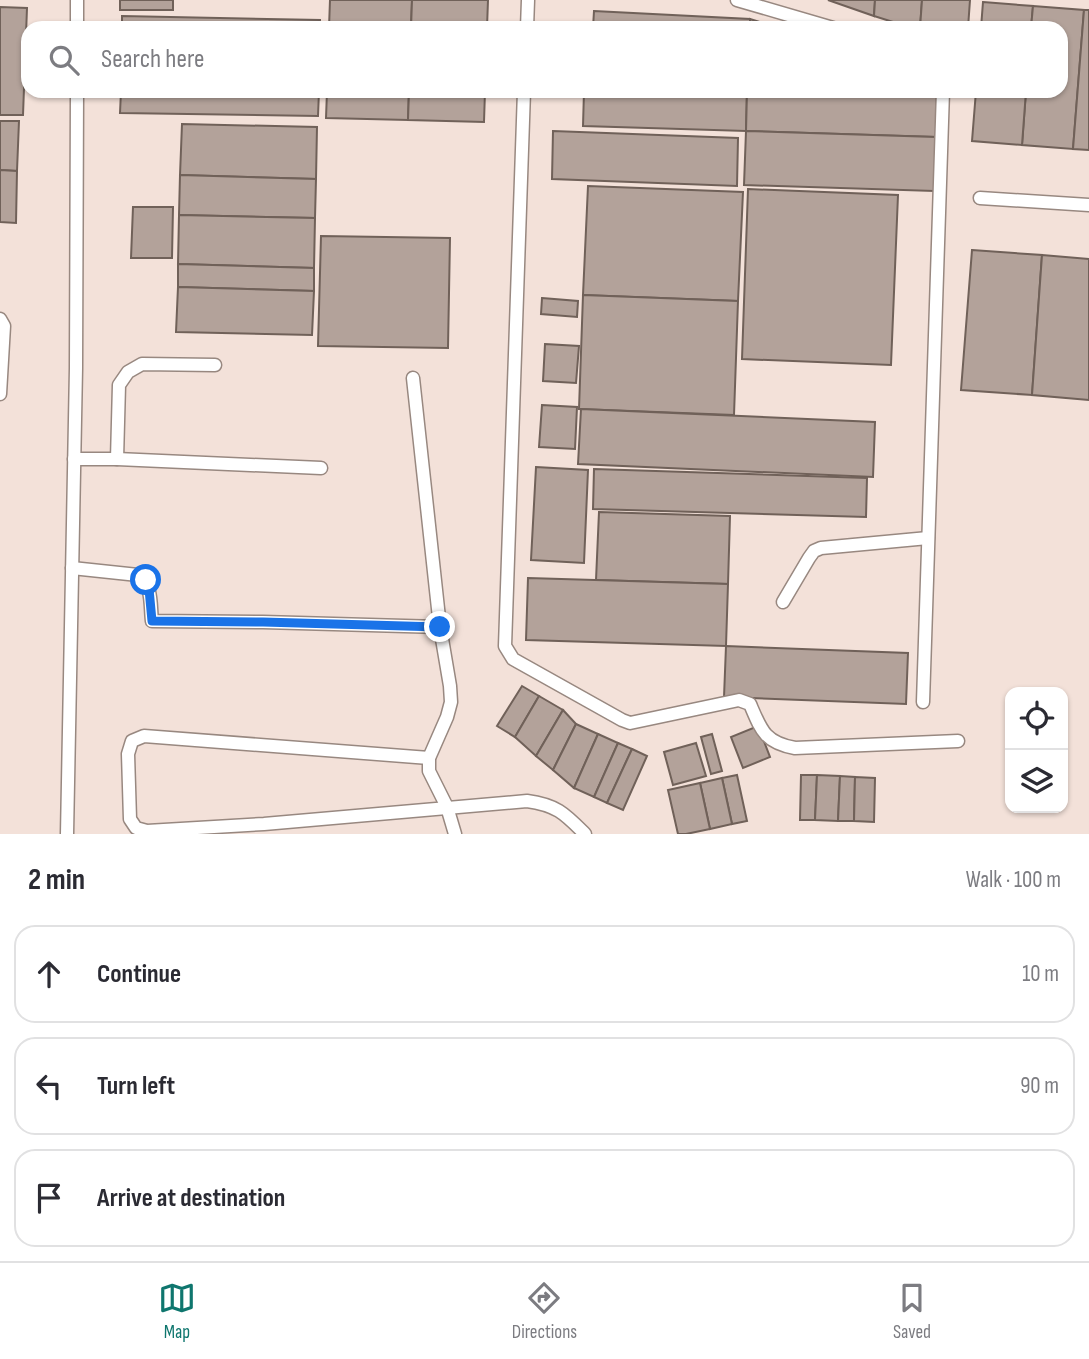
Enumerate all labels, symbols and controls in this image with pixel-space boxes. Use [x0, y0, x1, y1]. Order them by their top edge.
search box [21, 21, 1068, 98]
icon: search [45, 41, 83, 79]
text: Search here [101, 44, 204, 75]
route start [130, 564, 161, 595]
route end [424, 611, 455, 642]
map controls [1005, 687, 1068, 813]
button: locate [1005, 687, 1068, 750]
button: layers [1005, 750, 1068, 813]
text: 2 min [28, 862, 85, 898]
text: Walk · 100 m [966, 866, 1061, 894]
icon: ahead [30, 955, 68, 993]
text: Continue [97, 959, 181, 990]
text: 10 m [1022, 960, 1059, 988]
icon: left [30, 1067, 68, 1105]
text: Turn left [97, 1071, 175, 1102]
text: 90 m [1020, 1072, 1059, 1100]
icon: arrive [30, 1179, 68, 1217]
text: Arrive at destination [97, 1183, 285, 1214]
tab: Map [158, 1279, 196, 1344]
tab: Directions [512, 1279, 577, 1344]
tab: Saved [893, 1279, 931, 1344]

